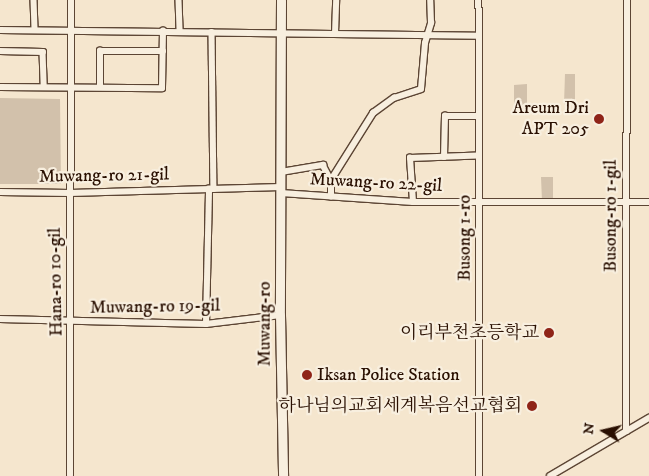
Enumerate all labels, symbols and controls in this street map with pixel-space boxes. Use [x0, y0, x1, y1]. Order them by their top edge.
place label: Areum Dri APT 205 [513, 98, 589, 140]
marker: Areum Dri APT 205 [593, 113, 605, 125]
street label: Busong-ro 1-gil [600, 160, 622, 272]
street label: Muwang-ro 21-gil [39, 164, 169, 188]
street label: Muwang-ro 22-gil [309, 169, 443, 197]
street label: Busong 1-ro [454, 195, 476, 281]
street label: Hana-ro 10-gil [44, 227, 68, 337]
street label: Muwang-ro [254, 282, 276, 366]
street label: Muwang-ro 19-gil [90, 295, 220, 319]
place label: 이리부천초등학교 [400, 322, 539, 344]
marker: 이리부천초등학교 [543, 327, 555, 339]
place label: Iksan Police Station [317, 364, 460, 386]
marker: Iksan Police Station [301, 369, 313, 381]
place label: 하나님의교회세계복음선교협회 [279, 395, 522, 417]
marker: 하나님의교회세계복음선교협회 [526, 400, 538, 412]
north arrow [579, 406, 629, 456]
text: N [579, 422, 599, 436]

